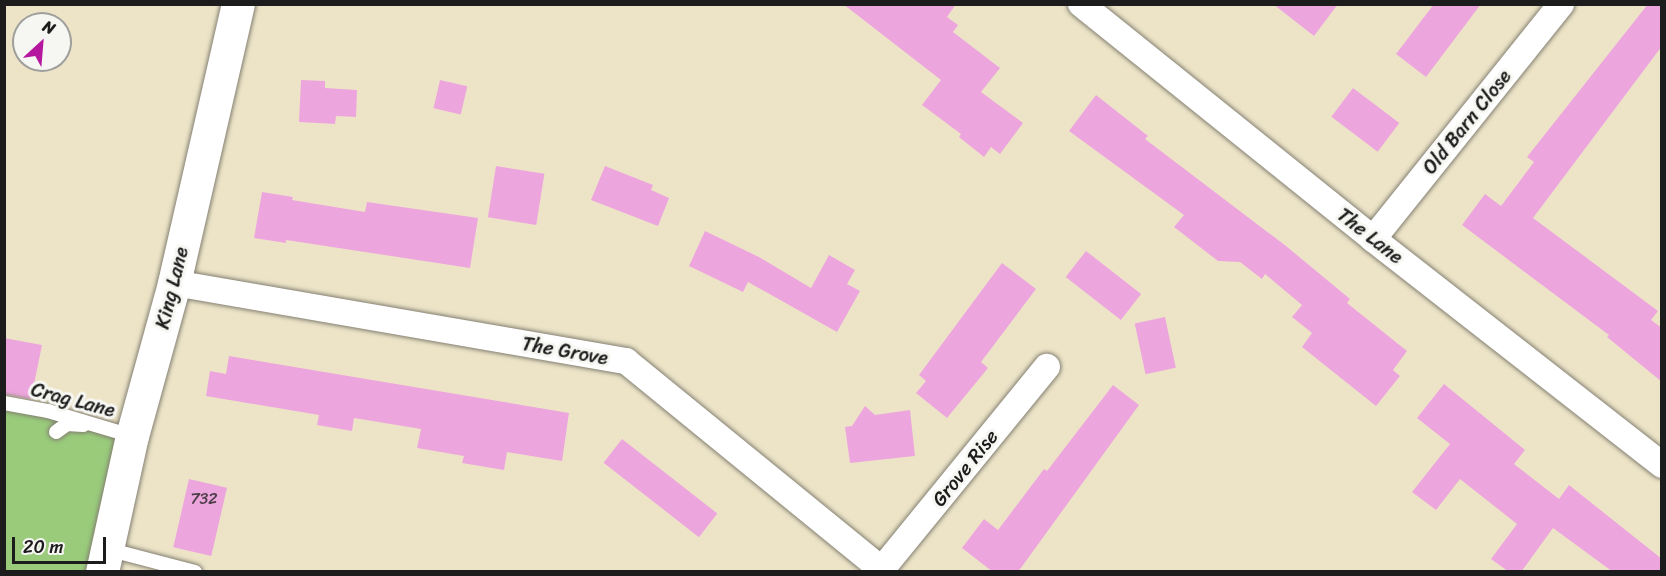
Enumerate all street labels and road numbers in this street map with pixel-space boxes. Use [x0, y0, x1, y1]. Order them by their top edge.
street label: Old Barn Close [1417, 64, 1517, 180]
street label: The Lane [1332, 203, 1408, 269]
street label: King Lane [150, 244, 194, 332]
street label: The Grove [520, 332, 610, 370]
street label: Crag Lane [28, 377, 118, 423]
street label: Grove Rise [926, 424, 1004, 512]

